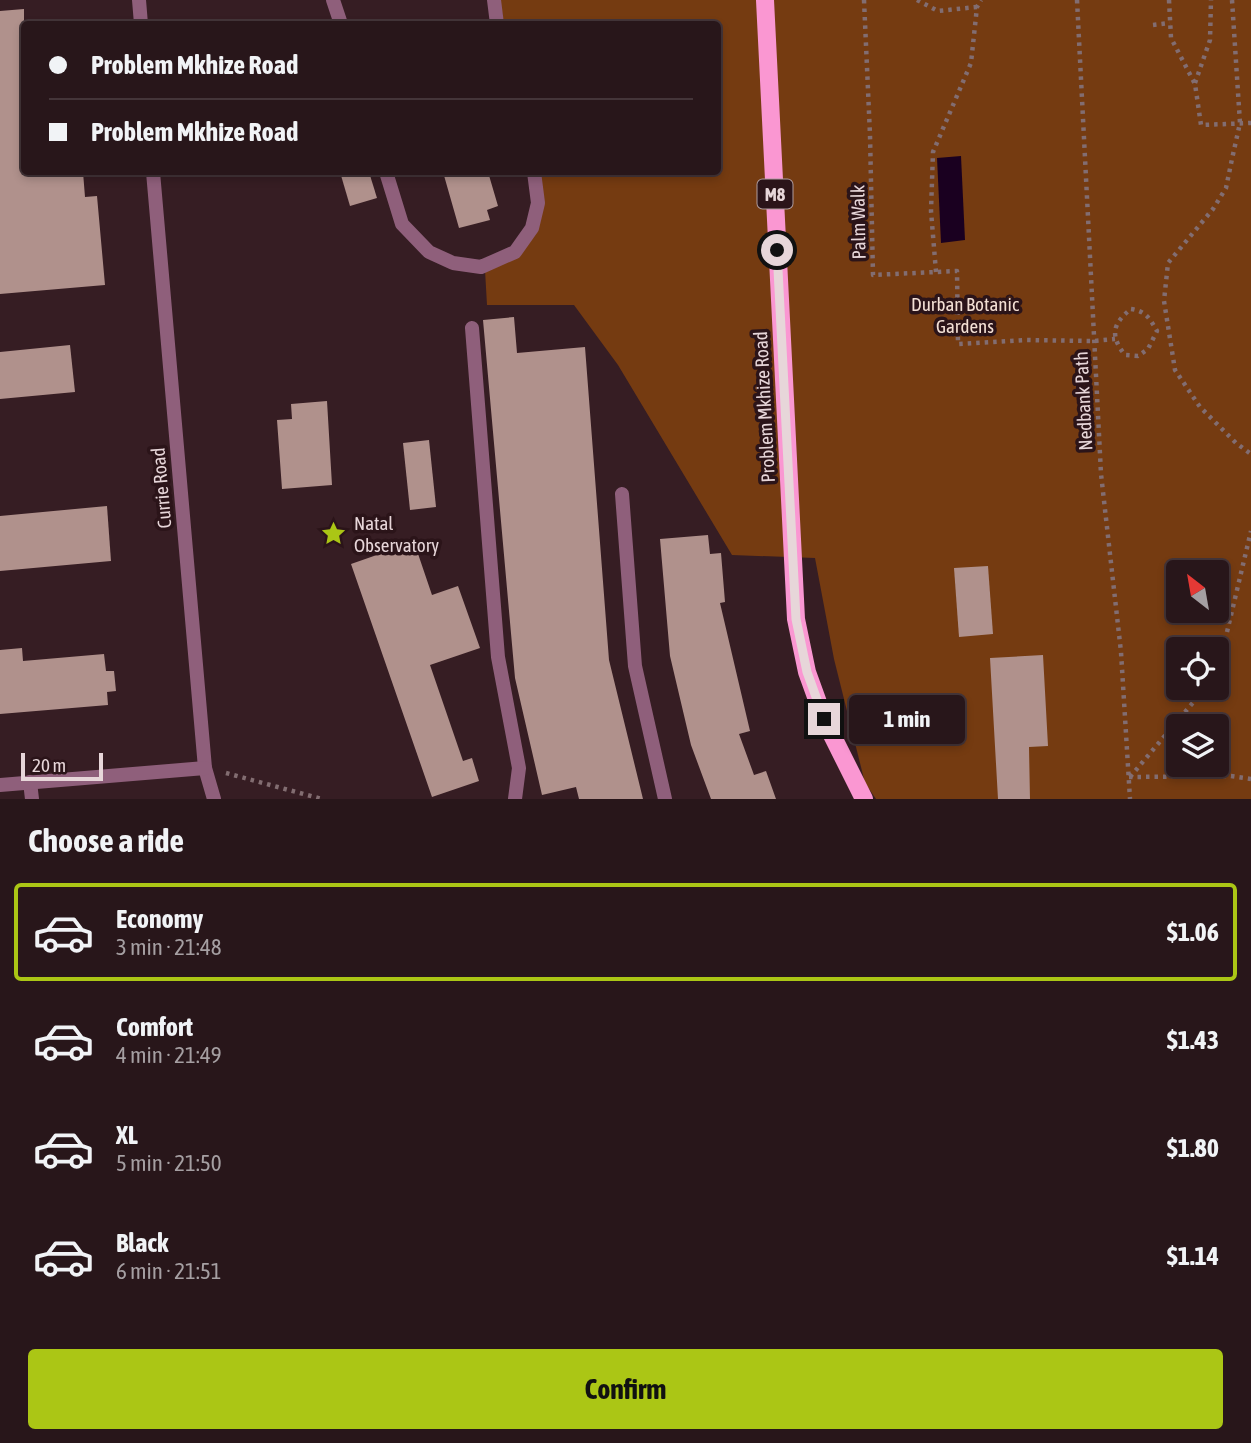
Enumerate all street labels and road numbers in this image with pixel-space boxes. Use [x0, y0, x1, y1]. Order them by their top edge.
road number: M8 [758, 180, 792, 209]
street label: Palm Walk [846, 184, 870, 259]
street label: Problem Mkhize Road [749, 331, 779, 483]
street label: Nedbank Path [1069, 351, 1097, 451]
street label: Currie Road [147, 447, 175, 529]

